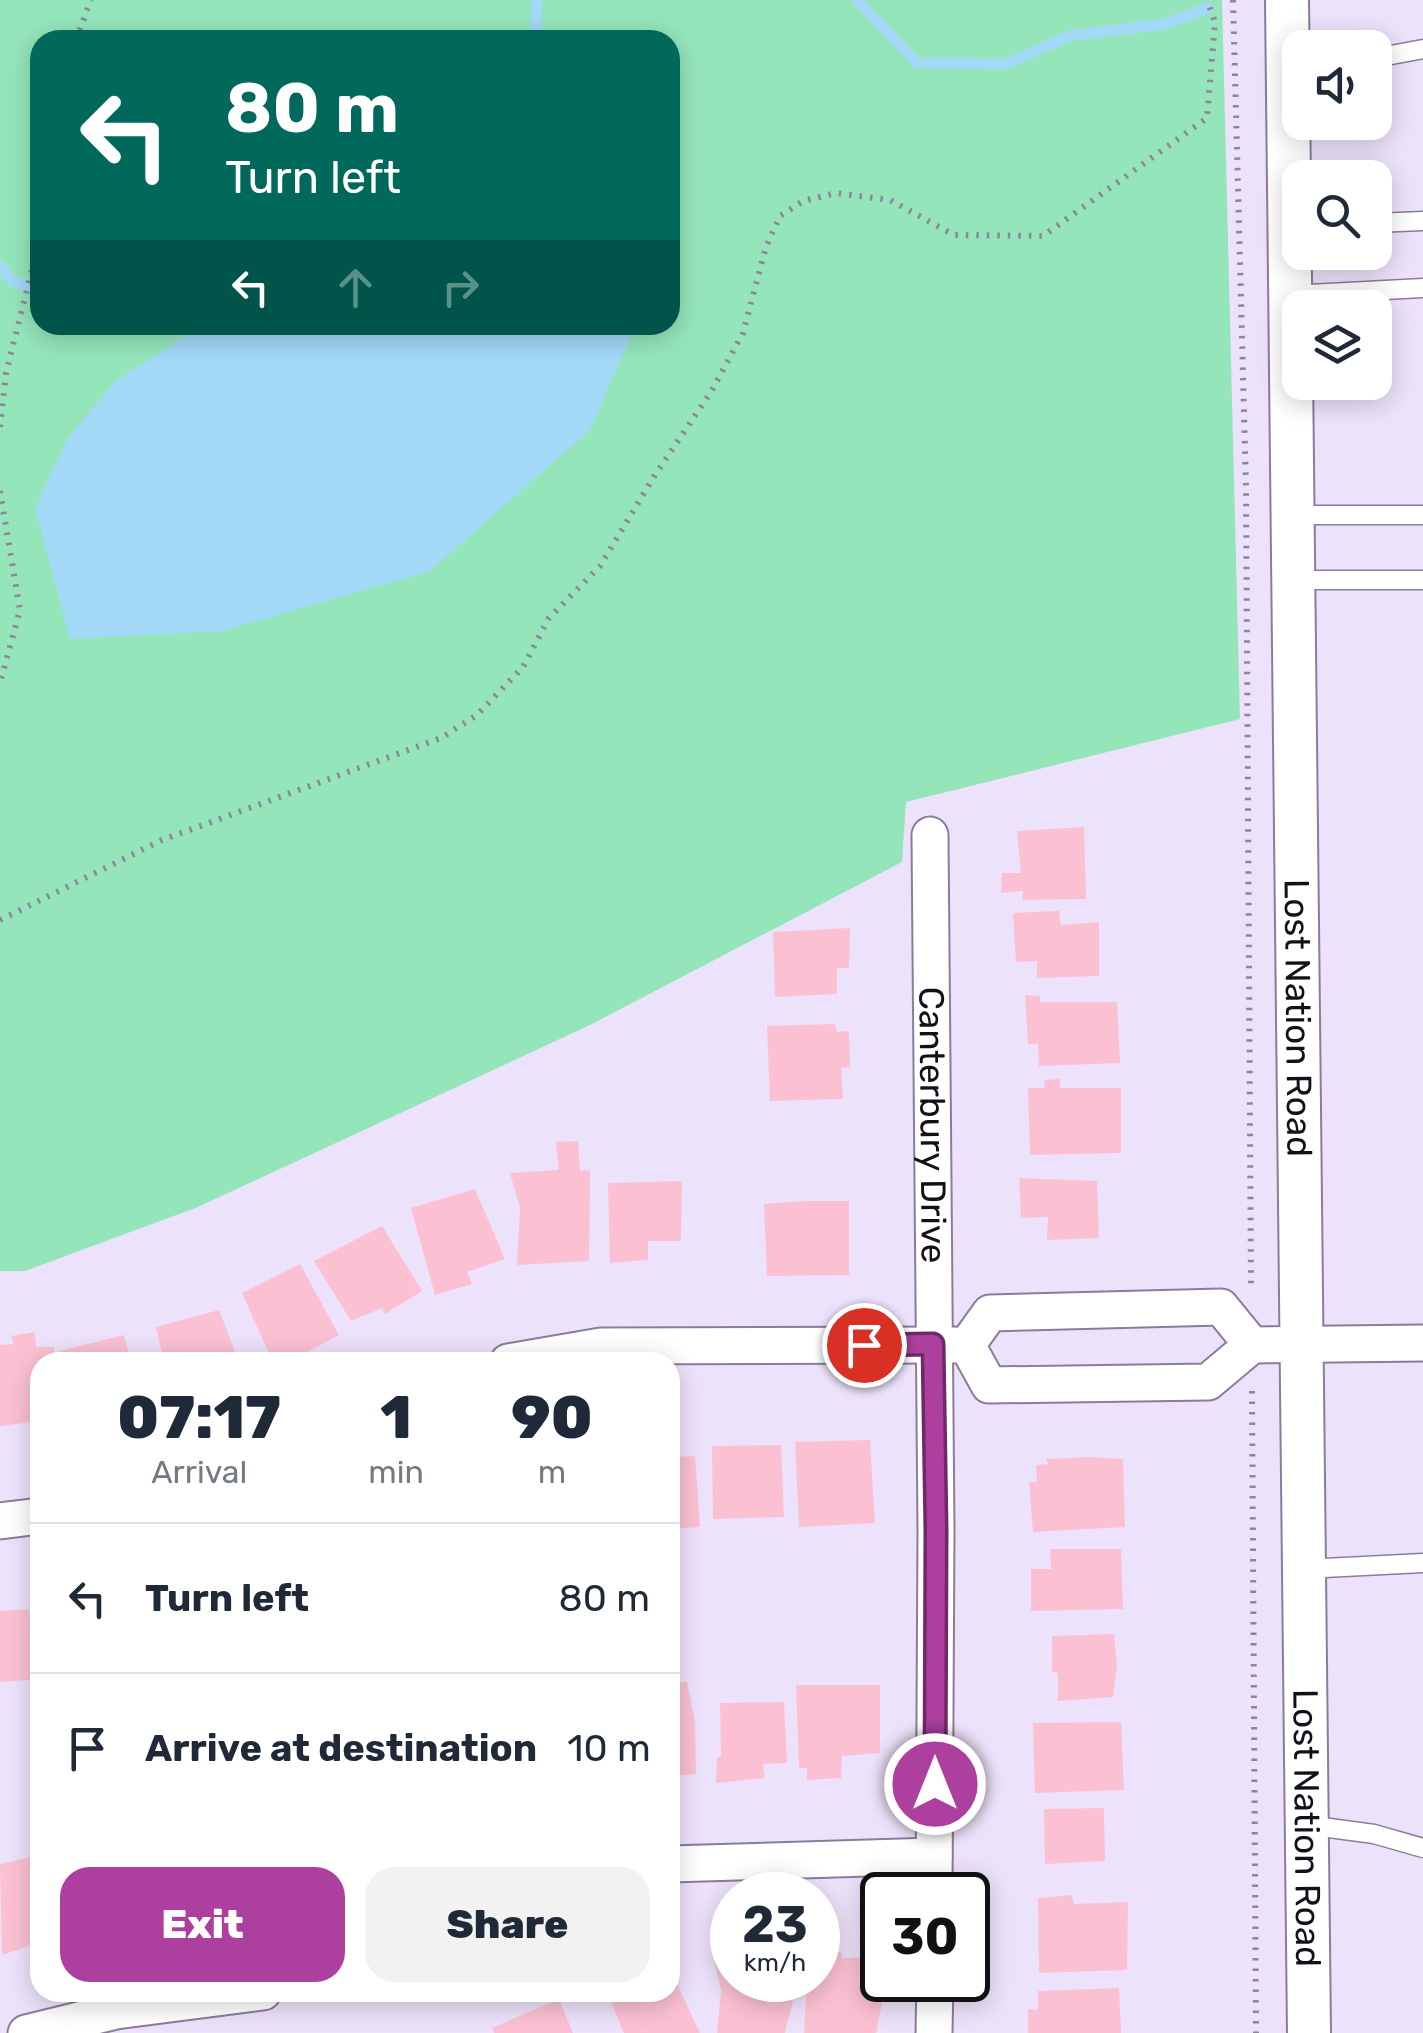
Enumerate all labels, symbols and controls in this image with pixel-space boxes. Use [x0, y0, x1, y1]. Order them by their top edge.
map controls [1282, 30, 1392, 400]
button: sound [1282, 30, 1392, 140]
text: 80 m [225, 67, 399, 150]
icon: left [60, 70, 190, 200]
text: Turn left [225, 151, 401, 204]
button: search [1282, 160, 1392, 270]
icon: left [223, 260, 278, 315]
icon: ahead [328, 260, 383, 315]
icon: right [433, 260, 488, 315]
button: layers [1282, 290, 1392, 400]
street label: Lost Nation Road [1276, 879, 1321, 1157]
street label: Canterbury Drive [910, 986, 955, 1264]
pin [822, 1303, 907, 1388]
icon: arrive [837, 1318, 892, 1373]
text: 07:17 [117, 1382, 281, 1453]
text: 1 [380, 1382, 412, 1453]
text: 90 [511, 1382, 593, 1453]
text: Arrival [151, 1453, 247, 1491]
text: min [368, 1453, 424, 1491]
text: m [538, 1453, 566, 1491]
icon: left [60, 1571, 115, 1626]
text: Turn left [145, 1575, 309, 1621]
text: 80 m [559, 1575, 650, 1621]
street label: Lost Nation Road [1284, 1689, 1329, 1967]
icon: arrive [60, 1721, 115, 1776]
text: Arrive at destination [145, 1725, 537, 1771]
text: 10 m [567, 1725, 651, 1771]
position arrow [883, 1732, 987, 1836]
button: Exit [60, 1867, 345, 1982]
button: Share [365, 1867, 650, 1982]
speed limit sign: 30 [860, 1872, 990, 2002]
text: 23 [742, 1895, 808, 1955]
text: km/h [744, 1948, 806, 1977]

